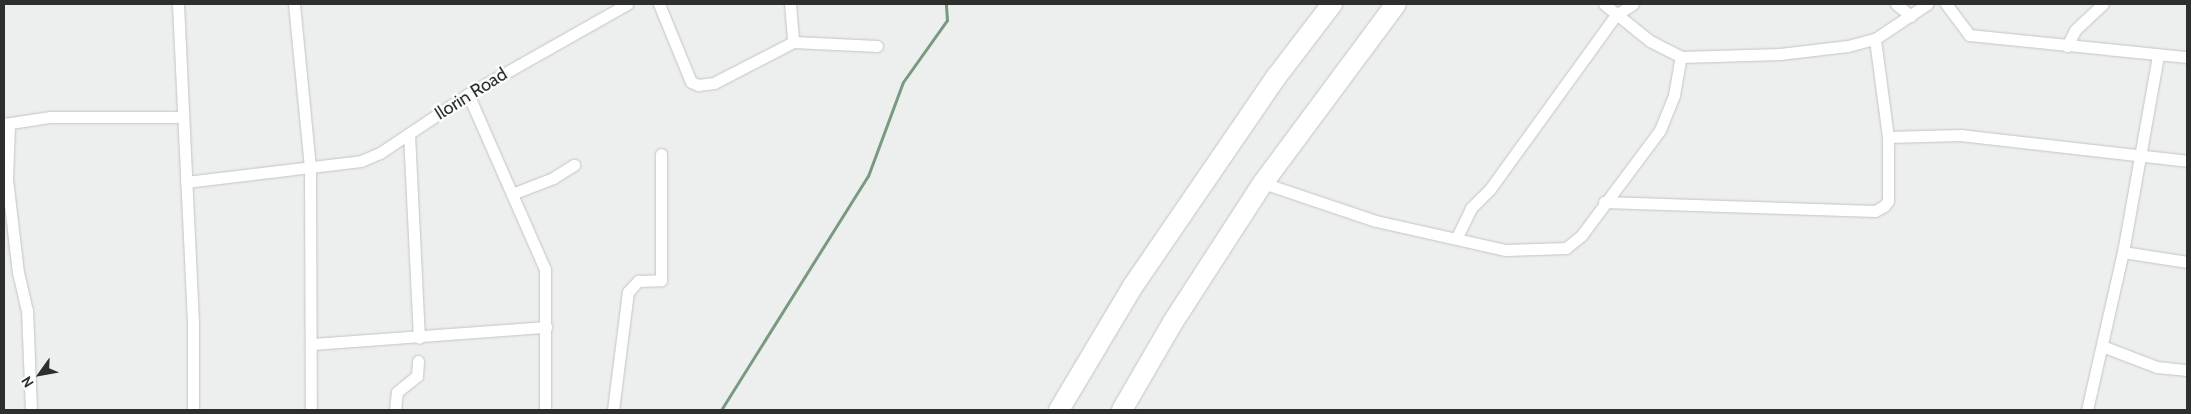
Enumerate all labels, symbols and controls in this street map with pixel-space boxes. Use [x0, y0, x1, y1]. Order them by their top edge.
street label: Ilorin Road [431, 63, 511, 125]
north arrow [15, 349, 65, 399]
text: N [17, 373, 38, 391]

